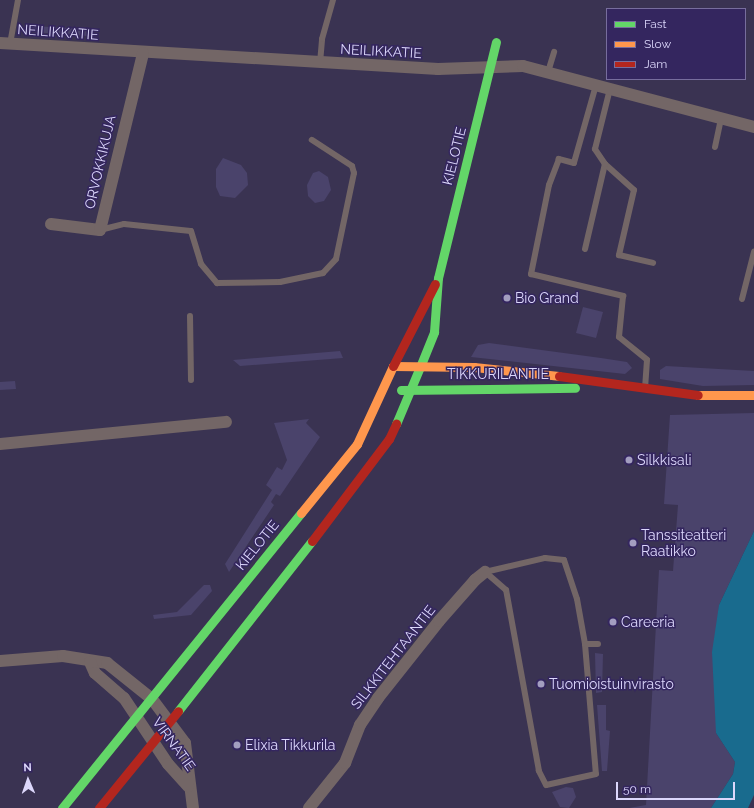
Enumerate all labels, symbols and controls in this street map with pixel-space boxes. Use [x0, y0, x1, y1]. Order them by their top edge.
legend [606, 8, 746, 80]
text: Fast [644, 17, 667, 31]
street label: NEILIKKATIE [17, 21, 99, 43]
text: Slow [644, 37, 671, 51]
street label: NEILIKKATIE [340, 40, 422, 62]
text: Jam [644, 57, 667, 71]
street label: ORVOKKIKUJA [81, 113, 119, 211]
street label: KIELOTIE [439, 125, 469, 187]
place label: Bio Grand [515, 290, 579, 306]
marker: Bio Grand [502, 293, 512, 303]
street label: TIKKURILANTIE [447, 366, 549, 382]
place label: Silkkisali [637, 452, 692, 468]
marker: Silkkisali [624, 455, 634, 465]
street label: KIELOTIE [232, 517, 282, 573]
place label: Tanssiteatteri Raatikko [641, 527, 726, 560]
marker: Tanssiteatteri Raatikko [628, 538, 638, 548]
street label: SILKKITEHTAANTIE [347, 602, 439, 712]
place label: Careeria [621, 614, 675, 630]
marker: Careeria [608, 617, 618, 627]
place label: Tuomioistuinvirasto [549, 676, 674, 692]
marker: Tuomioistuinvirasto [536, 679, 546, 689]
street label: VIRNATIE [149, 714, 199, 774]
place label: Elixia Tikkurila [245, 737, 336, 753]
marker: Elixia Tikkurila [232, 740, 242, 750]
north arrow [8, 760, 48, 800]
text: N [23, 761, 32, 774]
scale bar [618, 774, 737, 800]
text: 50 m [623, 782, 651, 796]

